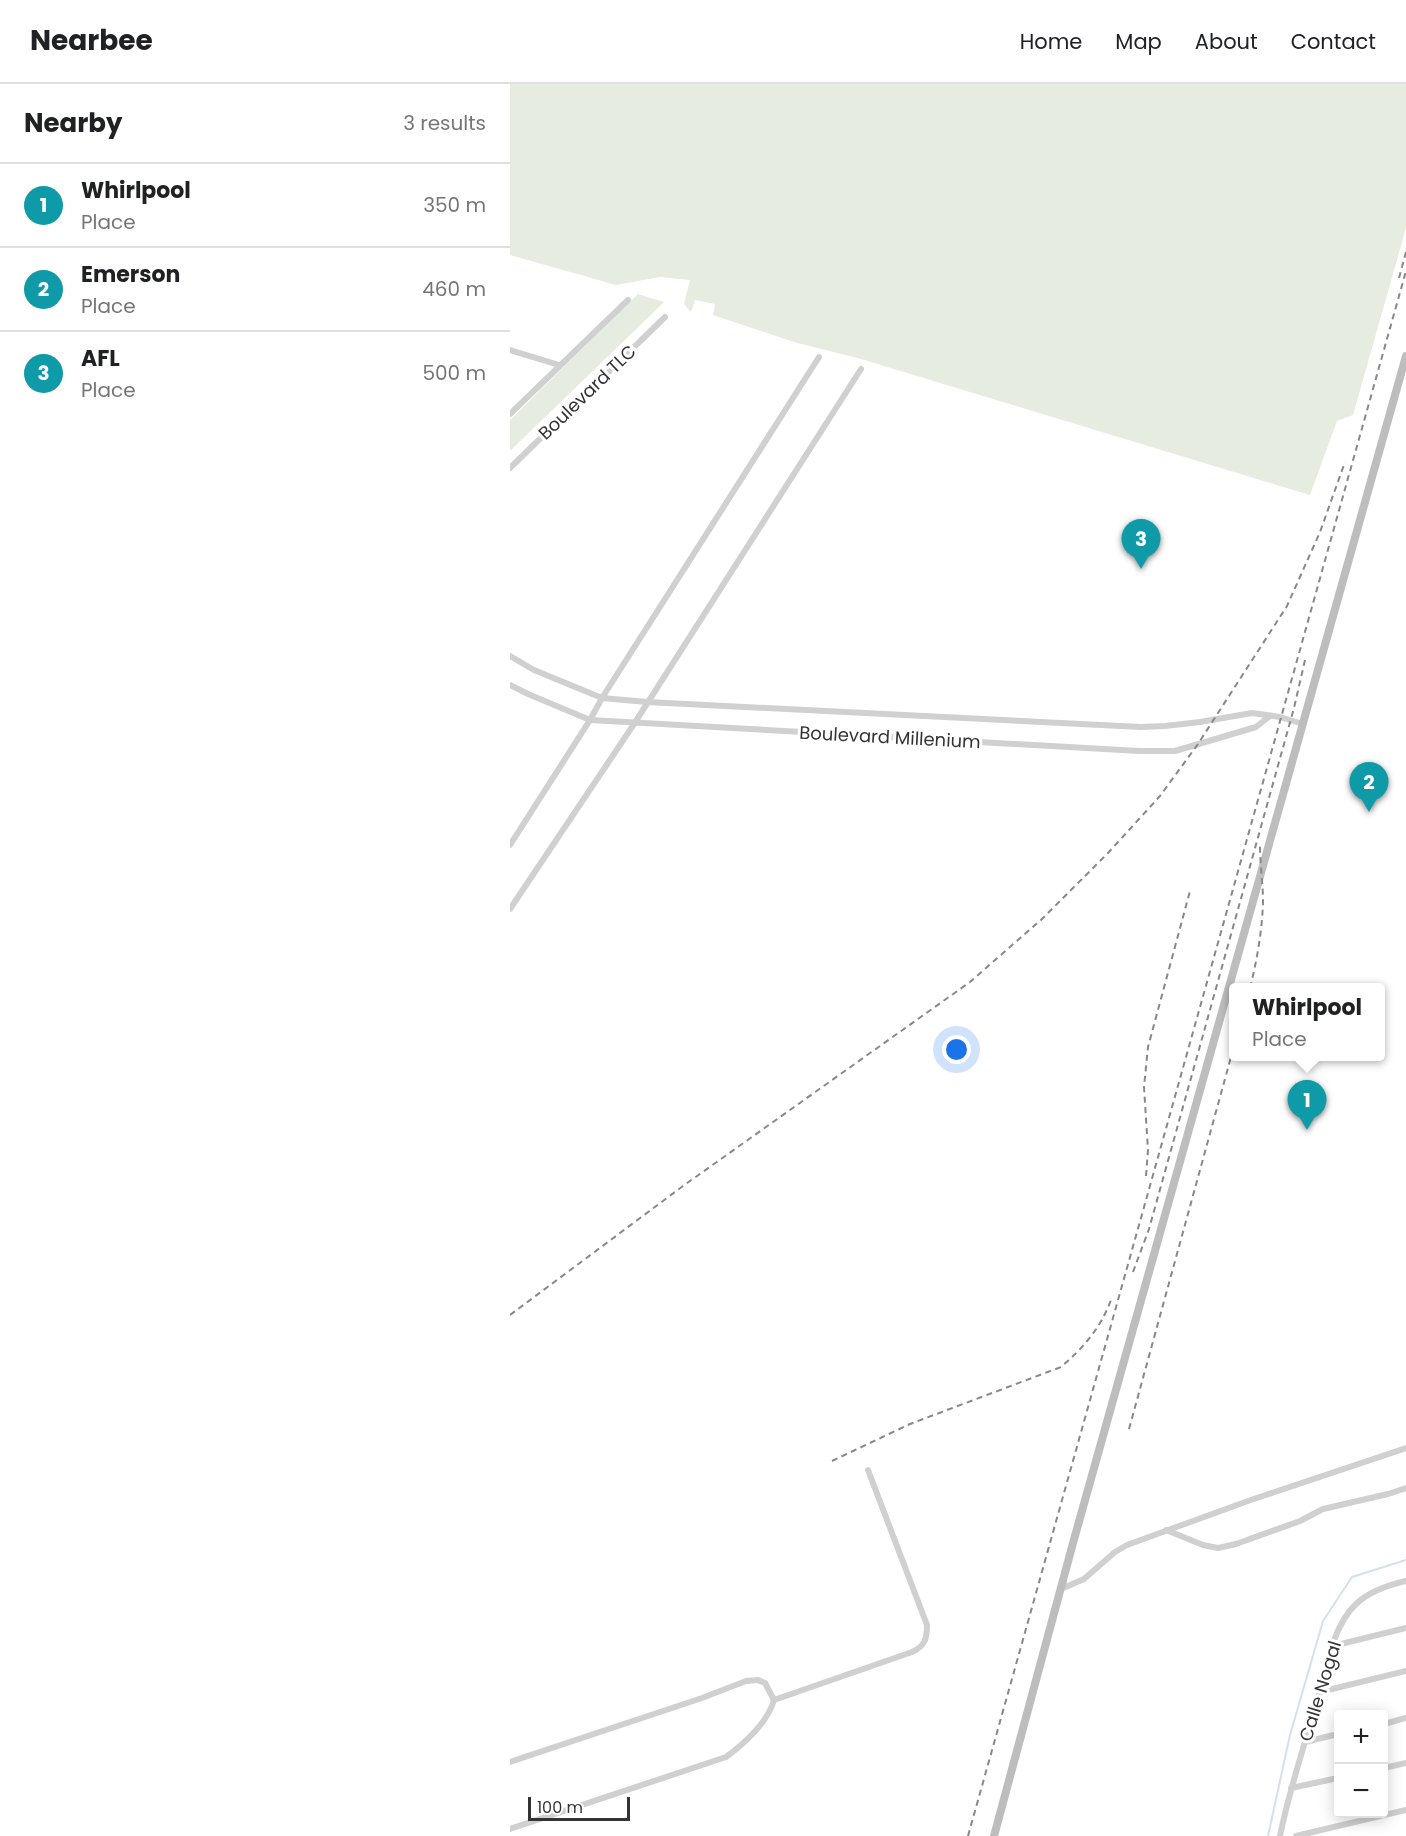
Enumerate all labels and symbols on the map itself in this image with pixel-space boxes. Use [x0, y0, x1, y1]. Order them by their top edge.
street label: Boulevard TLC [533, 339, 641, 445]
pin: 3 [1122, 520, 1160, 569]
street label: Boulevard Millenium [799, 720, 981, 754]
pin: 2 [1350, 762, 1388, 812]
your location [942, 1035, 971, 1064]
pin: 1 [1288, 1080, 1326, 1130]
street label: Calle Nogal [1293, 1638, 1347, 1744]
scale bar [528, 1794, 630, 1822]

